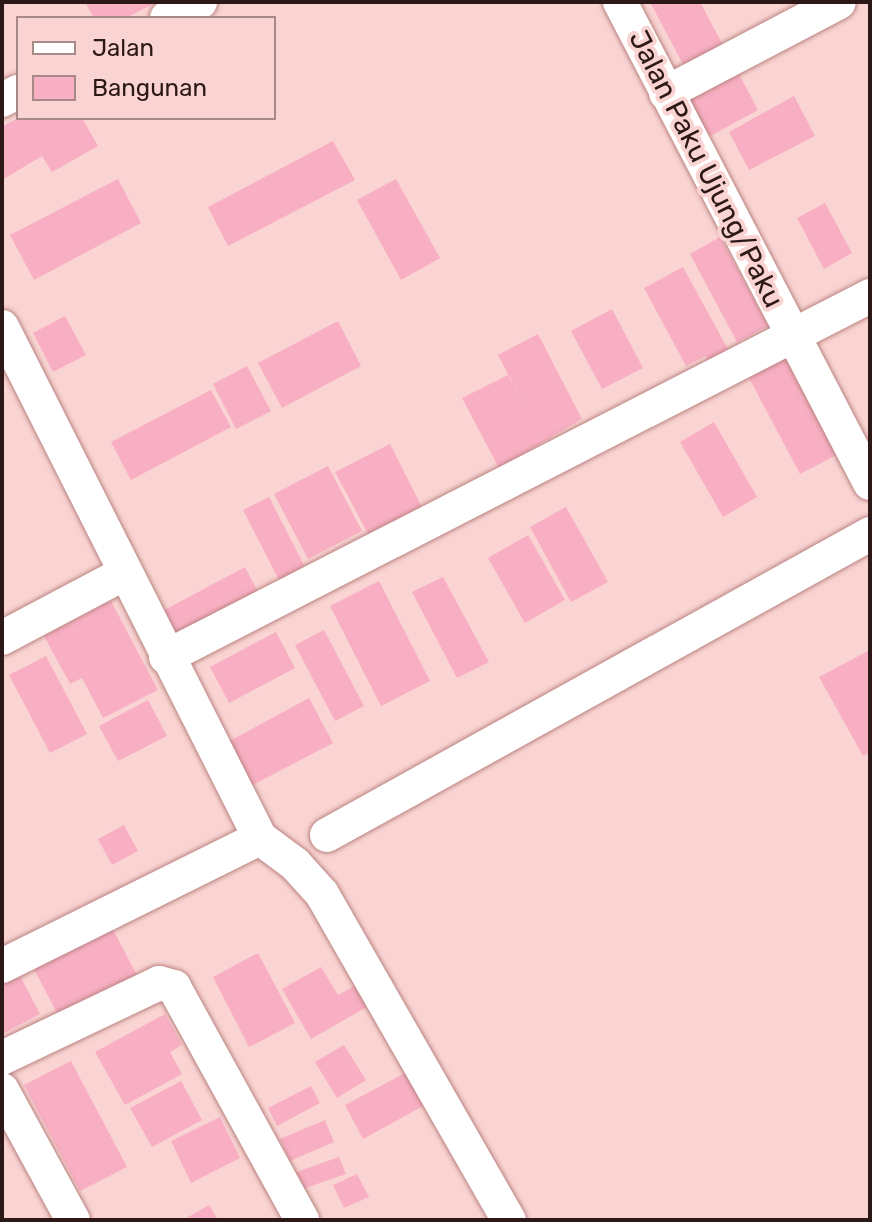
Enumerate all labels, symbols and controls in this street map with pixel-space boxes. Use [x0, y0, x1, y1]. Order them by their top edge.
legend [16, 16, 276, 120]
street label: Jalan Paku Ujung/Paku [621, 25, 791, 313]
text: Jalan [92, 34, 154, 62]
text: Bangunan [92, 74, 207, 102]

